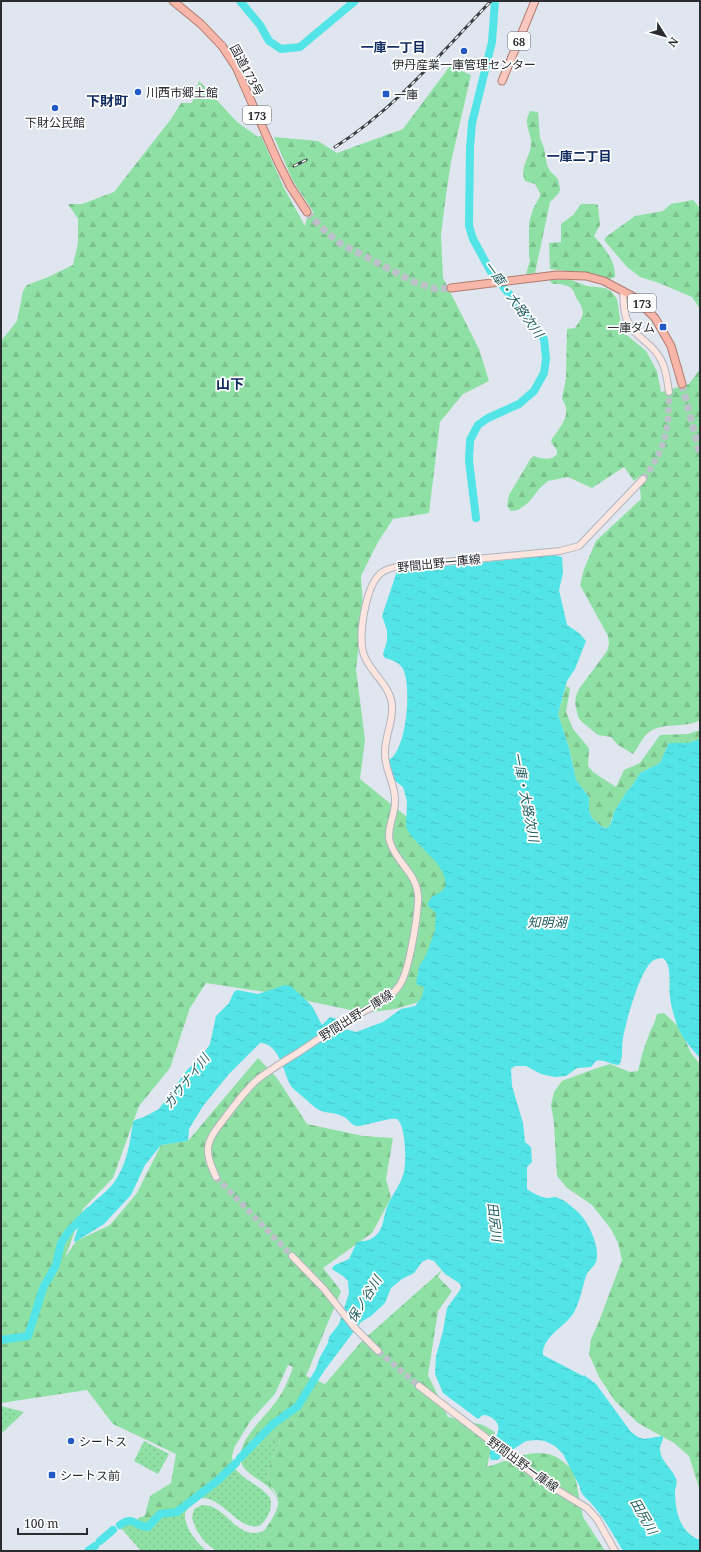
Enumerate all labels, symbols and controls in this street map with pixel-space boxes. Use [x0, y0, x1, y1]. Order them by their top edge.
north arrow [645, 16, 685, 56]
road number: 68 [508, 32, 530, 50]
text: N [665, 34, 682, 51]
district label: 一庫一丁目 [360, 38, 426, 56]
street label: 国道173号 [226, 41, 268, 99]
marker: 伊丹産業一庫管理センター [459, 46, 469, 56]
place label: 伊丹産業一庫管理センター [392, 56, 536, 73]
place label: 川西市郷土館 [146, 84, 218, 101]
place label: 一庫 [394, 86, 418, 103]
marker: 川西市郷土館 [133, 87, 143, 97]
marker: 一庫 [381, 89, 391, 99]
district label: 下財町 [86, 91, 128, 110]
marker: 下財公民館 [50, 103, 60, 113]
road number: 173 [243, 106, 271, 124]
place label: 下財公民館 [25, 114, 85, 131]
district label: 一庫二丁目 [546, 147, 612, 165]
water label: 一庫・大路次川 [480, 257, 549, 343]
road number: 173 [628, 294, 656, 312]
place label: 一庫ダム [607, 319, 655, 336]
marker: 一庫ダム [658, 322, 668, 332]
district label: 山下 [216, 374, 244, 393]
street label: 野間出野一庫線 [396, 550, 482, 576]
water label: 一庫・大路次川 [508, 751, 544, 845]
water label: 知明湖 [527, 913, 568, 931]
street label: 野間出野一庫線 [316, 986, 396, 1044]
water label: ガウナイ川 [159, 1048, 214, 1112]
water label: 田尻川 [484, 1202, 507, 1244]
water label: 保ノ谷川 [343, 1270, 386, 1326]
street label: 野間出野一庫線 [484, 1432, 562, 1496]
place label: シートス [79, 1433, 127, 1450]
marker: シートス [66, 1436, 76, 1446]
place label: シートス前 [60, 1467, 120, 1484]
marker: シートス前 [47, 1470, 57, 1480]
water label: 田尻川 [626, 1495, 663, 1539]
scale bar [18, 1510, 87, 1536]
text: 100 m [24, 1515, 59, 1532]

